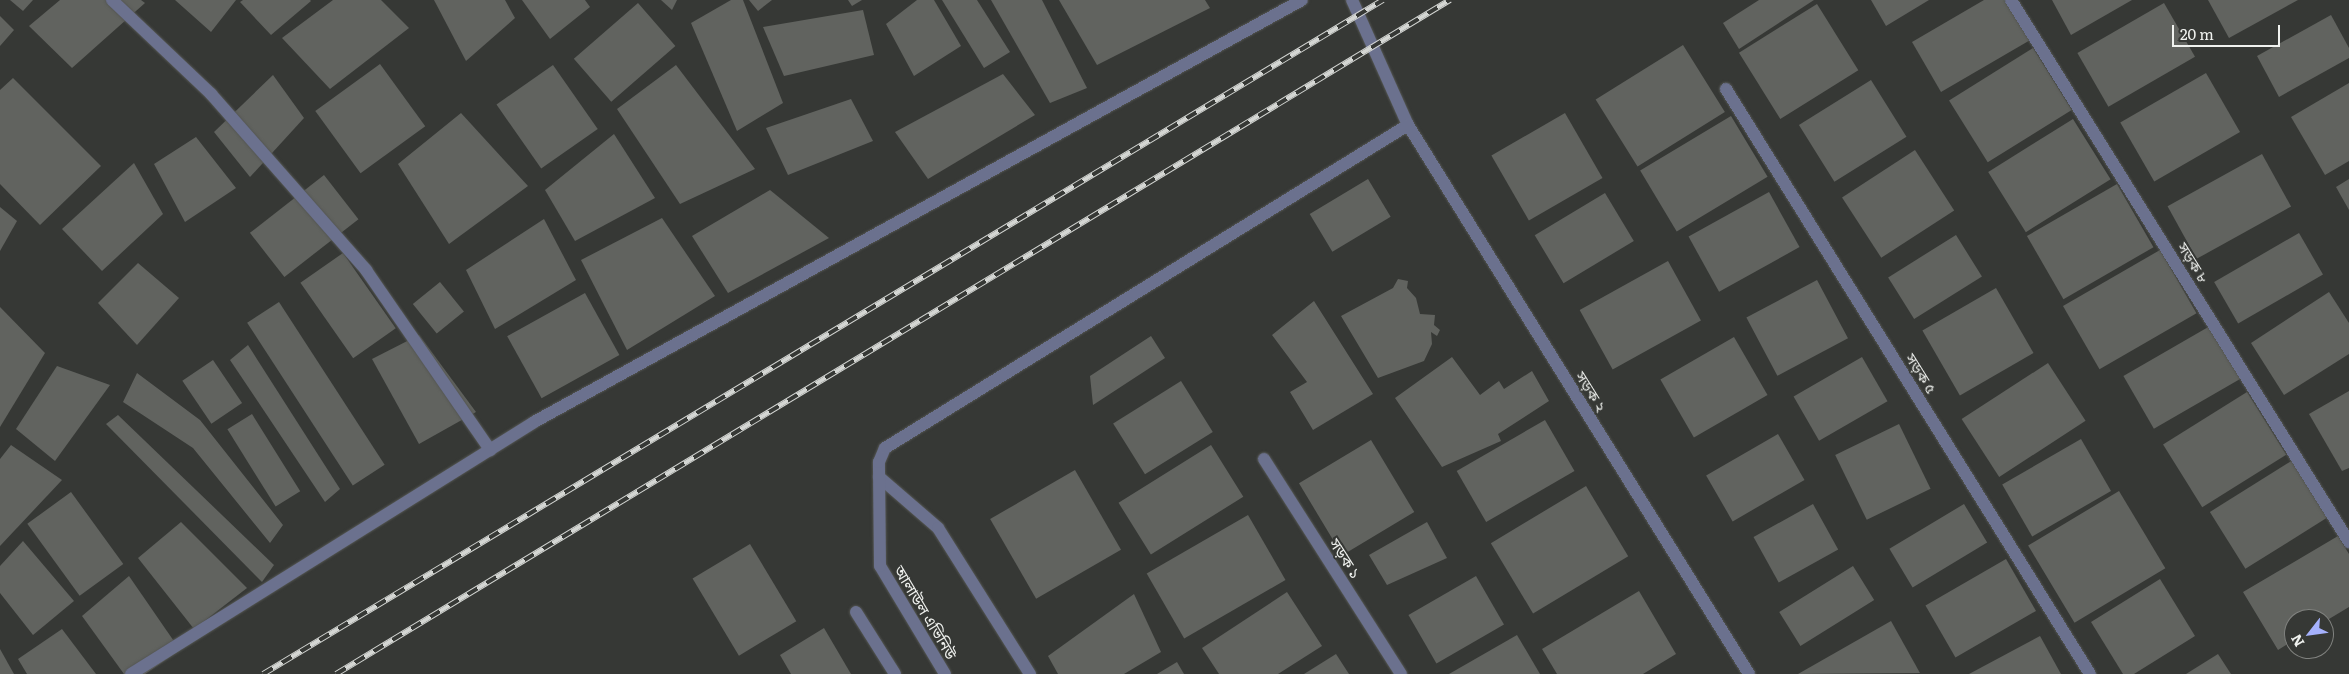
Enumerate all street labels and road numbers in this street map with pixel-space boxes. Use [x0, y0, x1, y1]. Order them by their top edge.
street label: সড়ক ৮ [2175, 239, 2213, 285]
street label: সড়ক ৫ [1903, 350, 1941, 396]
street label: সড়ক ২ [1573, 368, 1611, 414]
street label: সড়ক ১ [1326, 535, 1366, 581]
street label: আলাউল এভিনিউ [891, 562, 961, 662]

